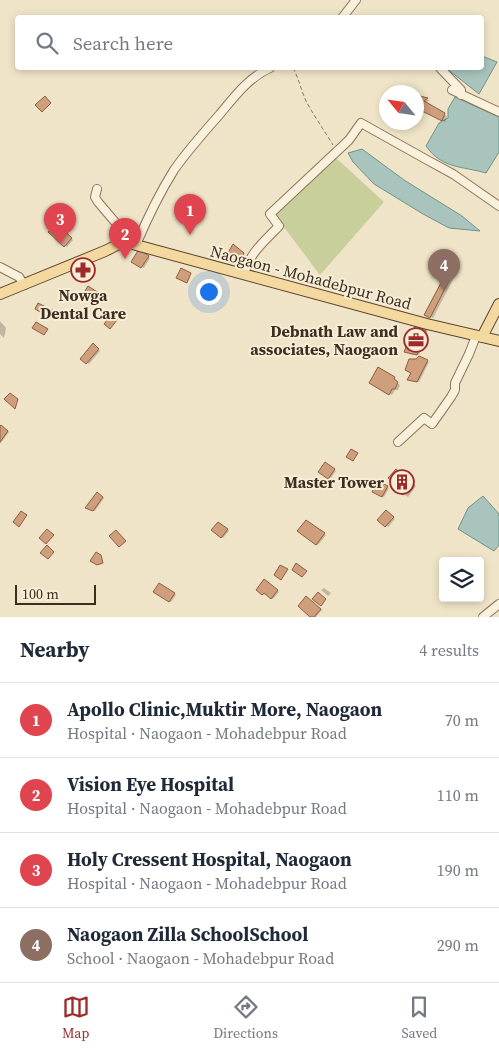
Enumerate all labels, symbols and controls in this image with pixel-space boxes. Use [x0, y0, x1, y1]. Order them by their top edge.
search box [15, 15, 484, 70]
icon: search [33, 29, 61, 57]
text: Search here [73, 30, 173, 56]
north arrow [379, 85, 424, 130]
pin: 1 [174, 194, 206, 235]
pin: 3 [44, 203, 76, 244]
pin: 2 [109, 218, 141, 259]
street label: Naogaon - Mohadebpur Road [208, 240, 414, 314]
pin: 4 [428, 249, 460, 290]
pharmacy icon: Nowga Dental Care [70, 257, 96, 283]
your location [196, 279, 222, 305]
place label: Nowga Dental Care [40, 284, 126, 324]
place label: Debnath Law and associates, Naogaon [250, 320, 398, 360]
office icon: Debnath Law and associates, Naogaon [403, 327, 429, 353]
building icon: Master Tower [389, 469, 415, 495]
place label: Master Tower [284, 471, 385, 493]
map controls [439, 557, 484, 602]
button: layers [439, 557, 484, 602]
scale bar [15, 582, 96, 605]
text: 100 m [22, 584, 59, 604]
text: Nearby [20, 635, 90, 664]
text: 4 results [419, 639, 479, 661]
text: Apollo Clinic,Muktir More, Naogaon [67, 696, 382, 722]
text: 1 [32, 709, 40, 731]
text: 70 m [445, 709, 479, 731]
text: Hospital · Naogaon - Mohadebpur Road [67, 722, 347, 744]
text: Vision Eye Hospital [67, 771, 234, 797]
text: 2 [32, 784, 40, 806]
text: 110 m [437, 784, 479, 806]
text: Hospital · Naogaon - Mohadebpur Road [67, 797, 347, 819]
text: Holy Cressent Hospital, Naogaon [67, 846, 352, 872]
text: 3 [32, 859, 40, 881]
text: 190 m [437, 859, 479, 881]
text: Hospital · Naogaon - Mohadebpur Road [67, 872, 347, 894]
text: Naogaon Zilla SchoolSchool [67, 921, 308, 947]
text: 4 [32, 934, 40, 956]
text: 290 m [437, 934, 479, 956]
text: School · Naogaon - Mohadebpur Road [67, 947, 334, 969]
tab: Map [62, 993, 90, 1043]
tab: Directions [213, 993, 278, 1043]
tab: Saved [401, 993, 437, 1043]

